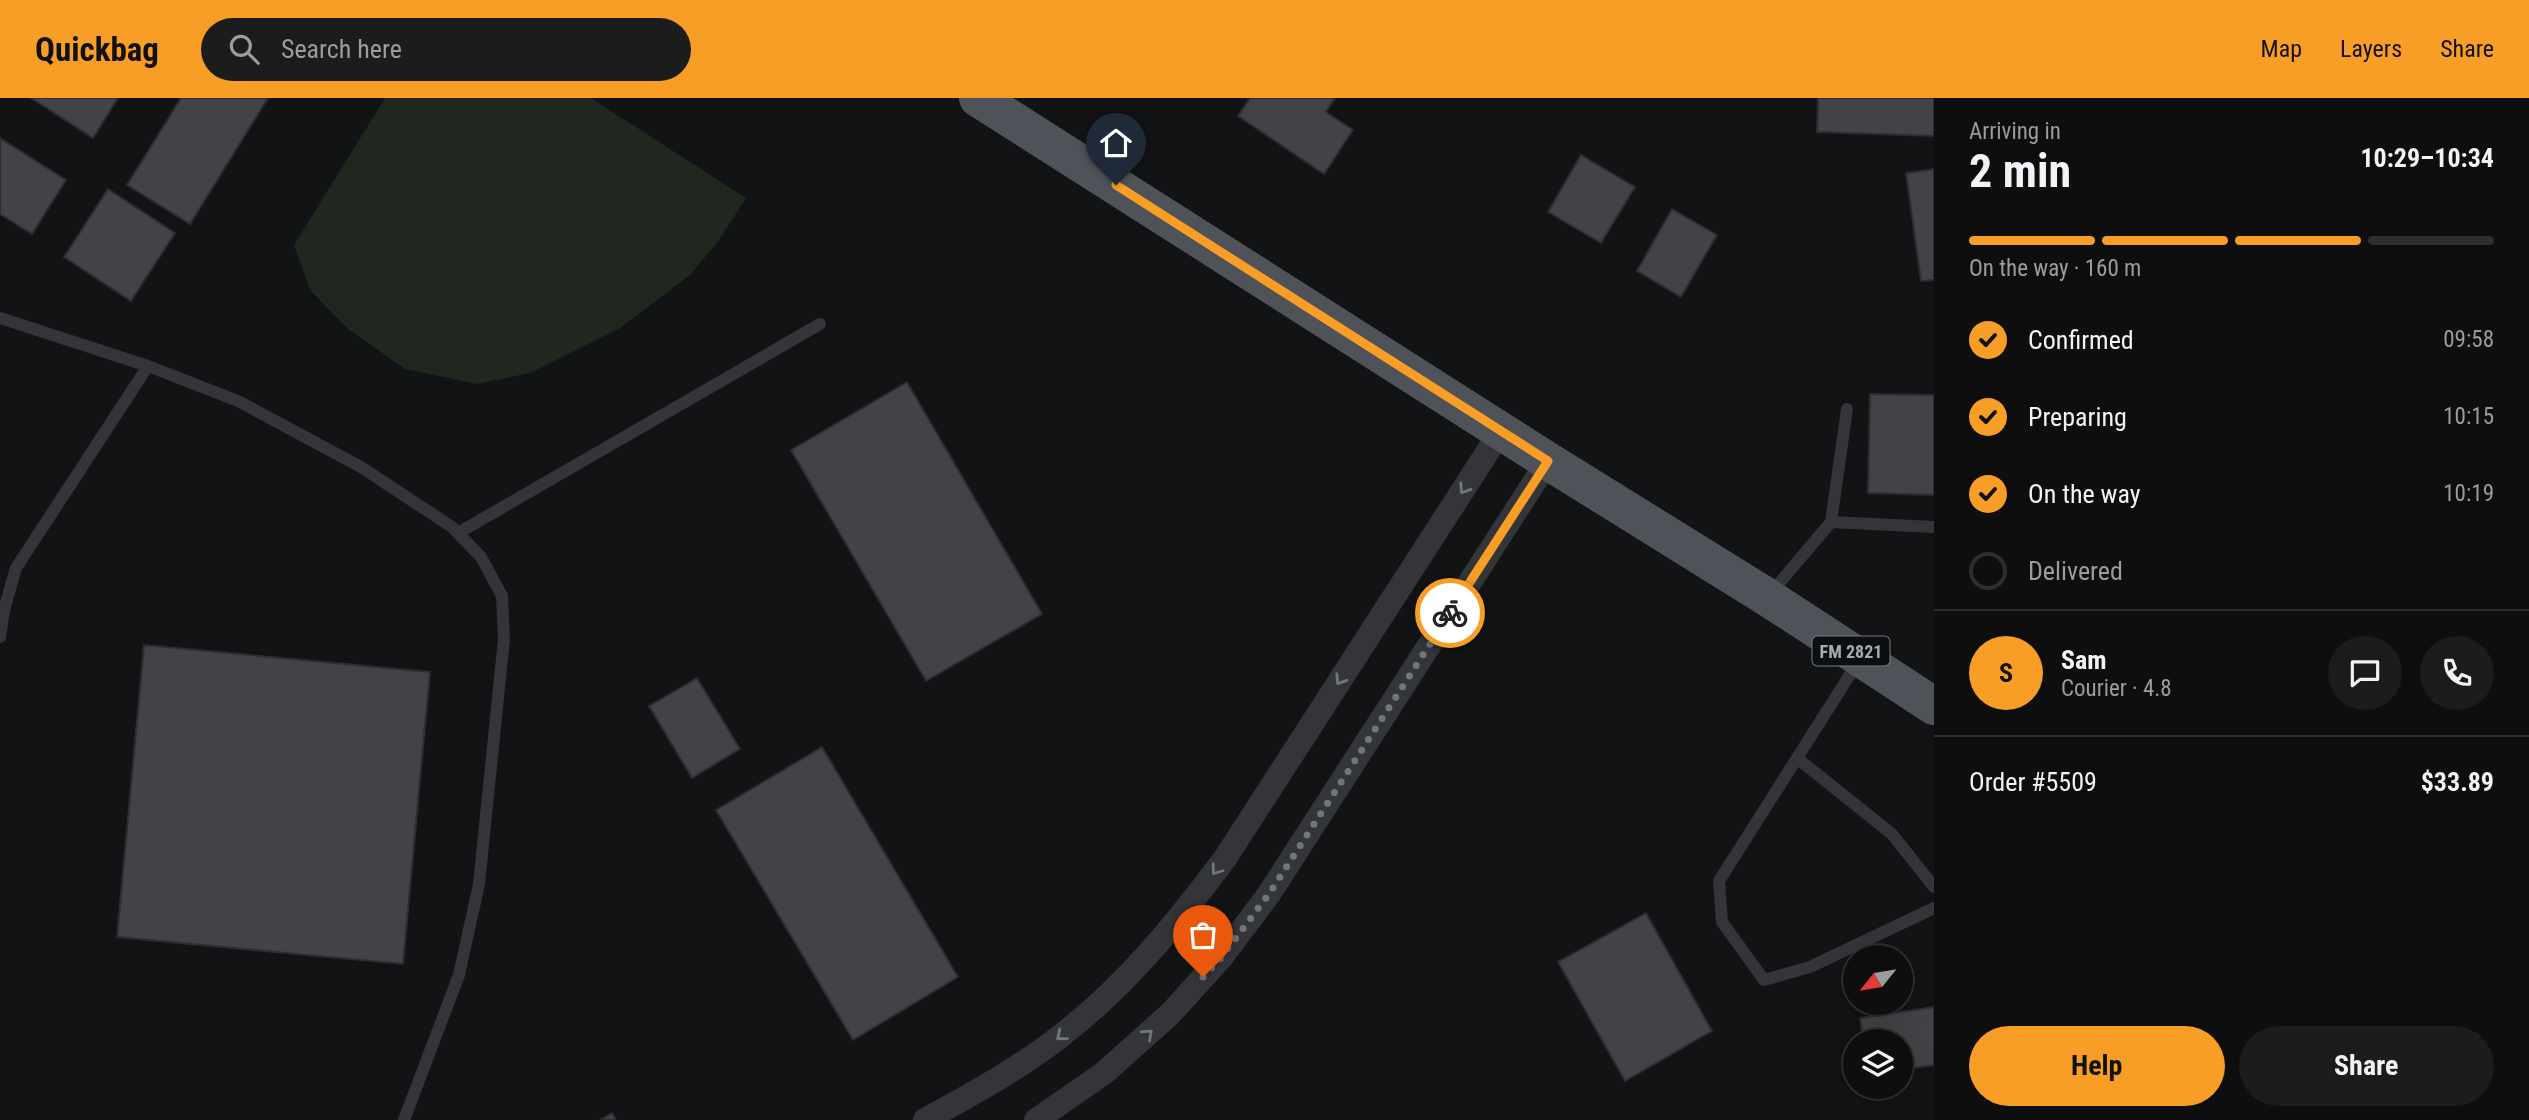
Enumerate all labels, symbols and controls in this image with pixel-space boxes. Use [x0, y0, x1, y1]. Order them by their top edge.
search box [201, 18, 691, 81]
text: Quickbag [35, 30, 159, 69]
icon: search [225, 30, 263, 68]
text: Search here [281, 34, 402, 64]
text: Map [2261, 35, 2302, 63]
text: Layers [2340, 35, 2402, 63]
text: Share [2440, 35, 2494, 63]
pin [1086, 113, 1146, 185]
text: Arriving in [1969, 118, 2061, 145]
icon: home [1097, 124, 1135, 162]
text: 10:29–10:34 [2360, 143, 2494, 173]
text: 2 min [1969, 144, 2071, 198]
text: On the way · 160 m [1969, 255, 2141, 282]
icon: check [1969, 321, 2007, 359]
text: Confirmed [2028, 325, 2134, 355]
text: 09:58 [2443, 326, 2494, 353]
icon: check [1969, 398, 2007, 436]
text: Preparing [2028, 402, 2127, 432]
text: 10:15 [2443, 403, 2494, 430]
icon: check [1969, 475, 2007, 513]
text: On the way [2028, 479, 2141, 509]
text: 10:19 [2443, 480, 2494, 507]
one-way arrow [1460, 481, 1472, 494]
text: Delivered [2028, 556, 2123, 586]
courier [1415, 578, 1485, 648]
icon: bike [1431, 594, 1469, 632]
road number: FM 2821 [1812, 636, 1890, 666]
button: chat [2328, 636, 2402, 710]
button: phone [2420, 636, 2494, 710]
text: Sam [2061, 645, 2107, 675]
text: S [1999, 658, 2013, 688]
one-way arrow [1336, 672, 1349, 685]
text: Courier · 4.8 [2061, 675, 2172, 702]
text: Order #5509 [1969, 767, 2097, 797]
text: $33.89 [2421, 767, 2494, 797]
one-way arrow [1212, 862, 1224, 875]
pin [1173, 905, 1233, 977]
icon: bag [1184, 916, 1222, 954]
north arrow [1843, 945, 1913, 1015]
map controls [1843, 945, 1913, 1099]
button: Help [1969, 1026, 2225, 1106]
button: Share [2239, 1026, 2494, 1106]
one-way arrow [1056, 1027, 1068, 1040]
one-way arrow [1139, 1029, 1152, 1042]
button: layers [1843, 1029, 1913, 1099]

